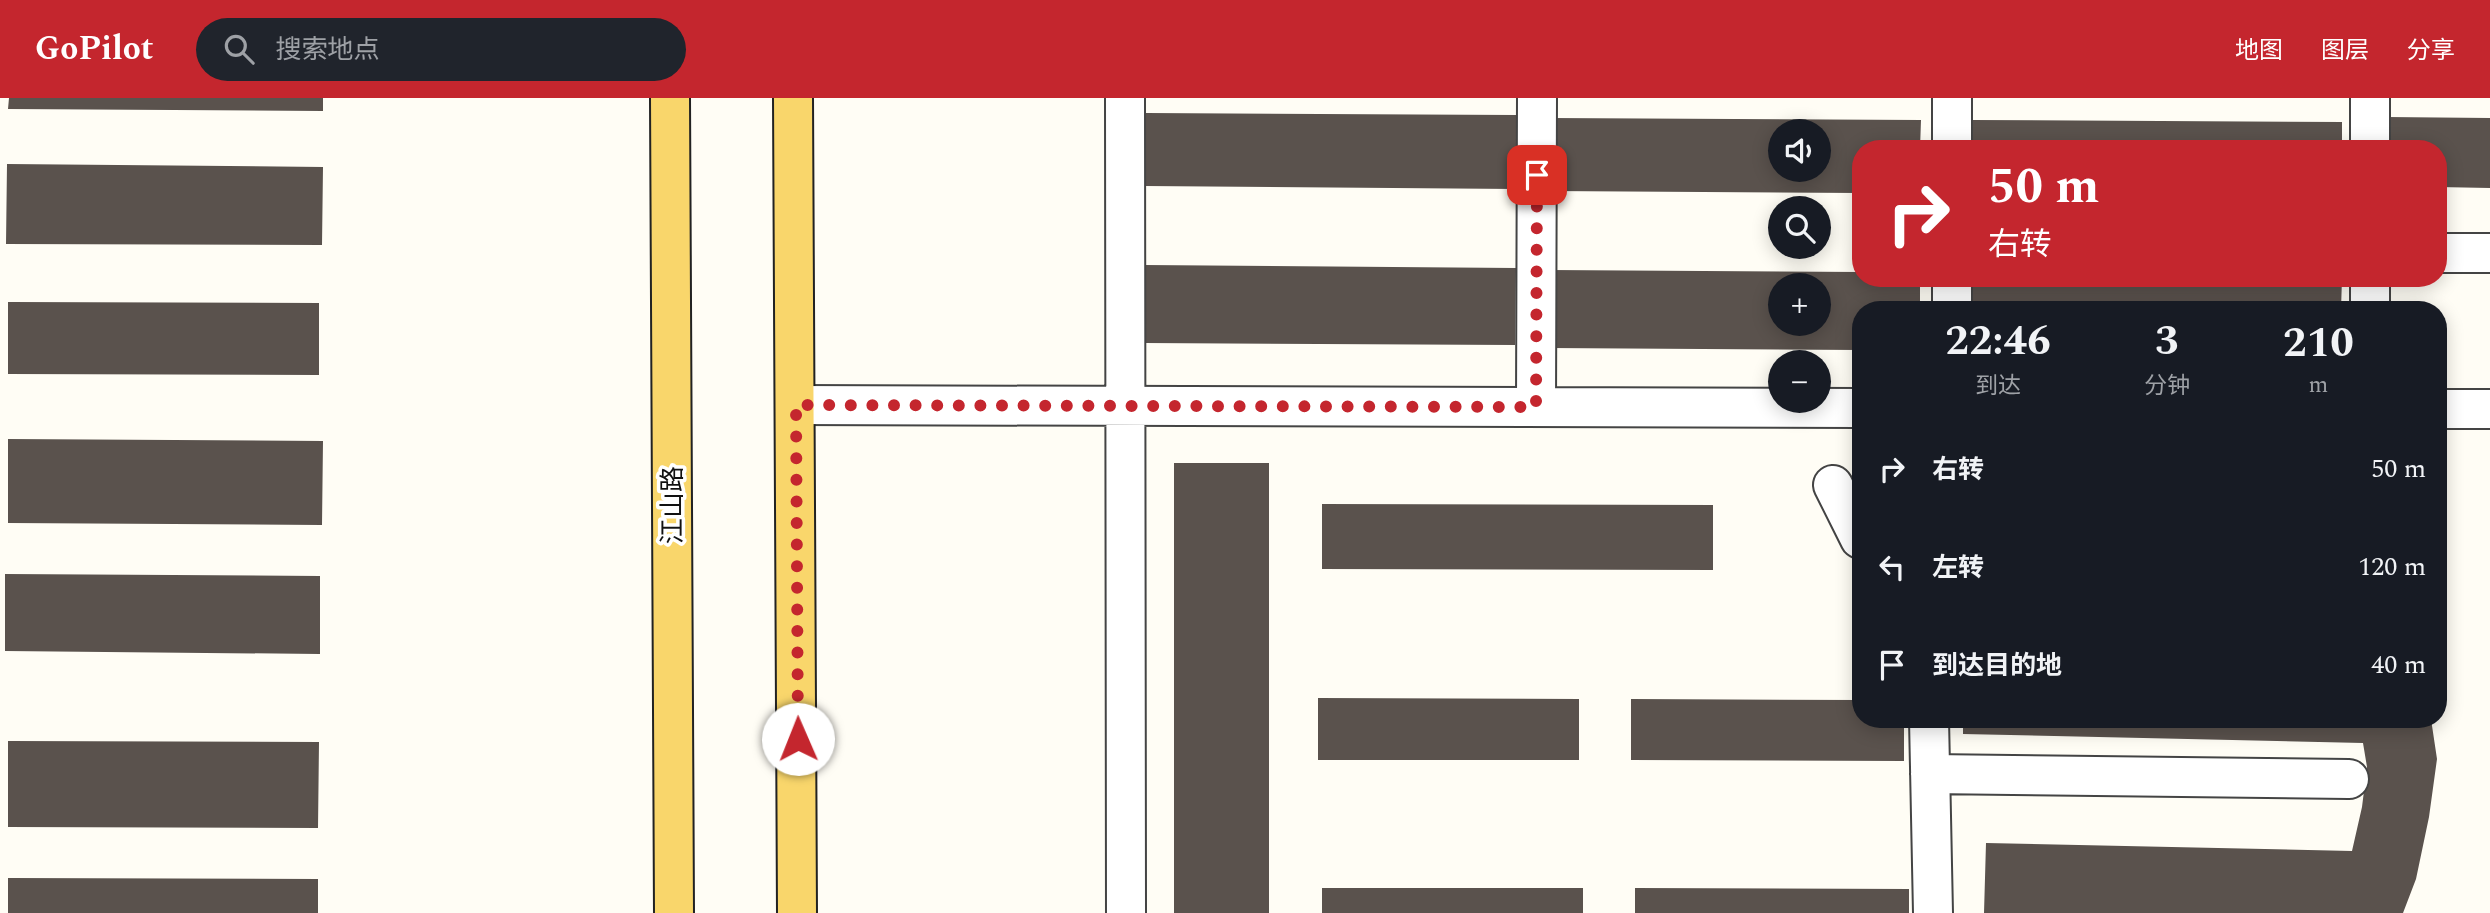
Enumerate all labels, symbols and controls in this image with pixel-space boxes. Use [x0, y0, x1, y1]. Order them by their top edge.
search box [196, 18, 686, 81]
text: GoPilot [35, 24, 154, 74]
icon: search [220, 30, 258, 68]
text: 搜索地点 [276, 30, 380, 70]
text: 地图 [2235, 33, 2283, 69]
text: 图层 [2321, 33, 2369, 69]
text: 分享 [2407, 33, 2455, 69]
map controls [1768, 119, 1831, 413]
button: sound [1768, 119, 1831, 182]
pin [1507, 145, 1567, 205]
text: 50 m [1988, 150, 2099, 225]
icon: arrive [1518, 156, 1556, 194]
icon: right [1873, 168, 1964, 259]
button: search [1768, 196, 1831, 259]
text: 右转 [1988, 221, 2052, 270]
button: + [1768, 273, 1831, 336]
text: 22:46 [1945, 310, 2051, 373]
text: 3 [2155, 310, 2179, 373]
text: 210 [2283, 312, 2354, 375]
button: − [1768, 350, 1831, 413]
text: m [2309, 368, 2328, 403]
text: 到达 [1975, 369, 2021, 404]
text: 分钟 [2144, 369, 2190, 404]
text: 50 m [2371, 449, 2426, 489]
icon: right [1873, 450, 1911, 488]
text: 右转 [1932, 450, 1984, 490]
street label: 江山路 [653, 466, 693, 544]
text: 120 m [2358, 547, 2426, 587]
icon: left [1873, 548, 1911, 586]
text: 左转 [1932, 548, 1984, 588]
text: 40 m [2371, 645, 2426, 685]
icon: arrive [1873, 646, 1911, 684]
text: 到达目的地 [1932, 646, 2062, 686]
position arrow [761, 702, 835, 776]

